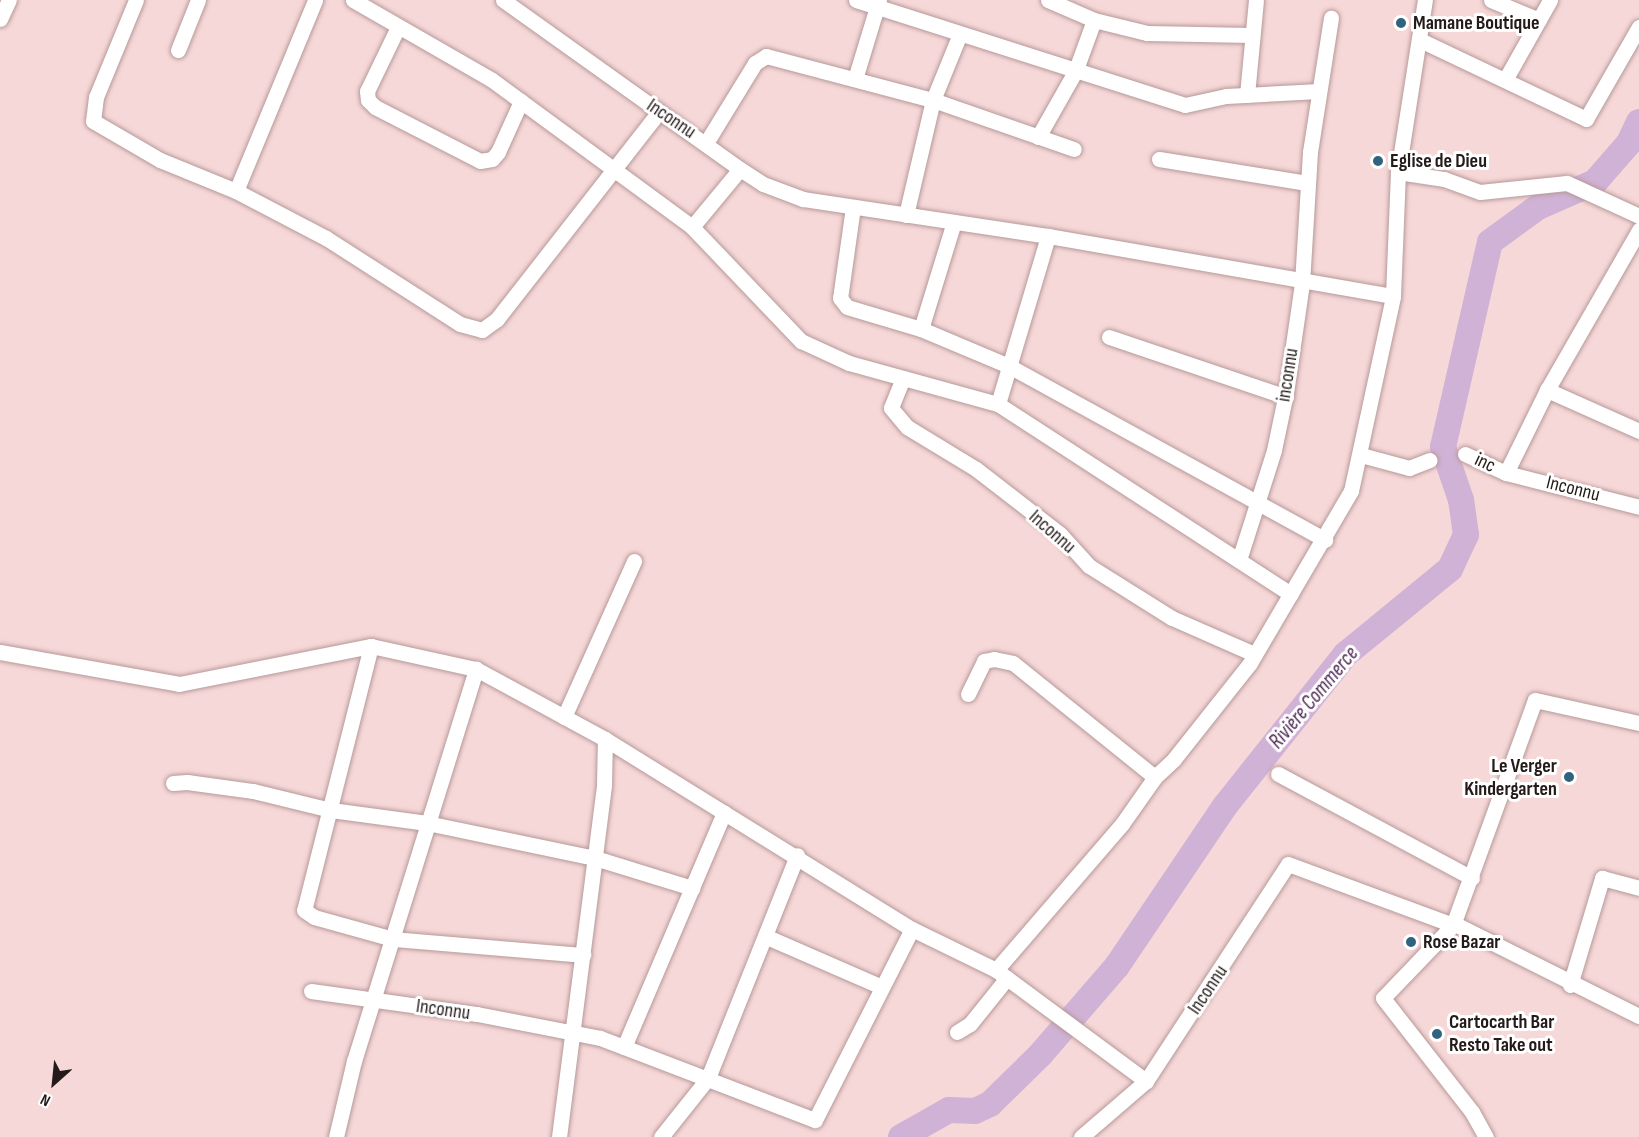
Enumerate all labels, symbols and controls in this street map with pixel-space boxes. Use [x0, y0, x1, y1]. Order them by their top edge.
place label: Mamane Boutique [1413, 11, 1539, 35]
marker: Mamane Boutique [1394, 16, 1408, 30]
street label: Inconnu [642, 94, 700, 144]
place label: Eglise de Dieu [1390, 149, 1487, 173]
marker: Eglise de Dieu [1371, 154, 1385, 168]
street label: inconnu [1272, 346, 1304, 404]
street label: inc [1471, 448, 1499, 478]
street label: Inconnu [1544, 471, 1602, 507]
street label: Inconnu [1024, 505, 1080, 559]
water label: Rivière Commerce [1264, 642, 1364, 754]
place label: Le Verger Kindergarten [1464, 754, 1557, 801]
marker: Le Verger Kindergarten [1562, 770, 1576, 784]
place label: Rose Bazar [1423, 930, 1501, 954]
marker: Rose Bazar [1404, 935, 1418, 949]
street label: Inconnu [1183, 961, 1233, 1019]
street label: Inconnu [414, 994, 472, 1026]
place label: Cartocarth Bar Resto Take out [1449, 1011, 1554, 1058]
marker: Cartocarth Bar Resto Take out [1430, 1027, 1444, 1041]
north arrow [24, 1053, 84, 1113]
text: N [37, 1089, 54, 1110]

